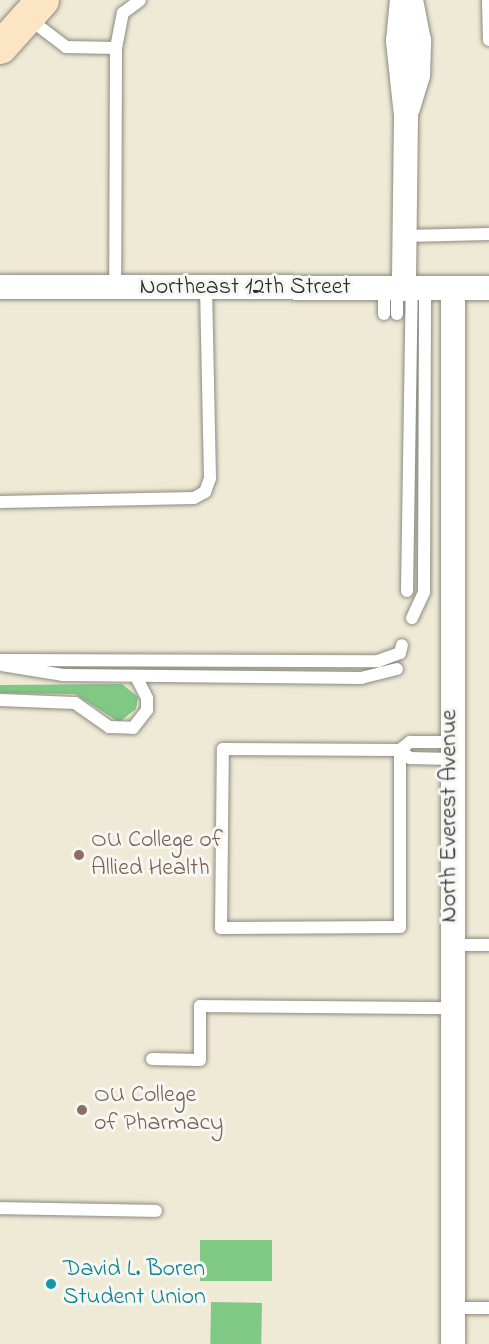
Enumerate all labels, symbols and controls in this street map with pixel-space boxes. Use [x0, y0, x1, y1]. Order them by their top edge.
street label: Northeast 12th Street [139, 274, 351, 302]
street label: North Everest Avenue [436, 709, 464, 923]
place label: OU College of Allied Health [91, 827, 223, 883]
marker: OU College of Allied Health [72, 848, 86, 862]
place label: OU College of Pharmacy [94, 1082, 223, 1138]
marker: OU College of Pharmacy [75, 1103, 89, 1117]
place label: David L. Boren Student Union [63, 1256, 206, 1312]
marker: David L. Boren Student Union [44, 1277, 58, 1291]

